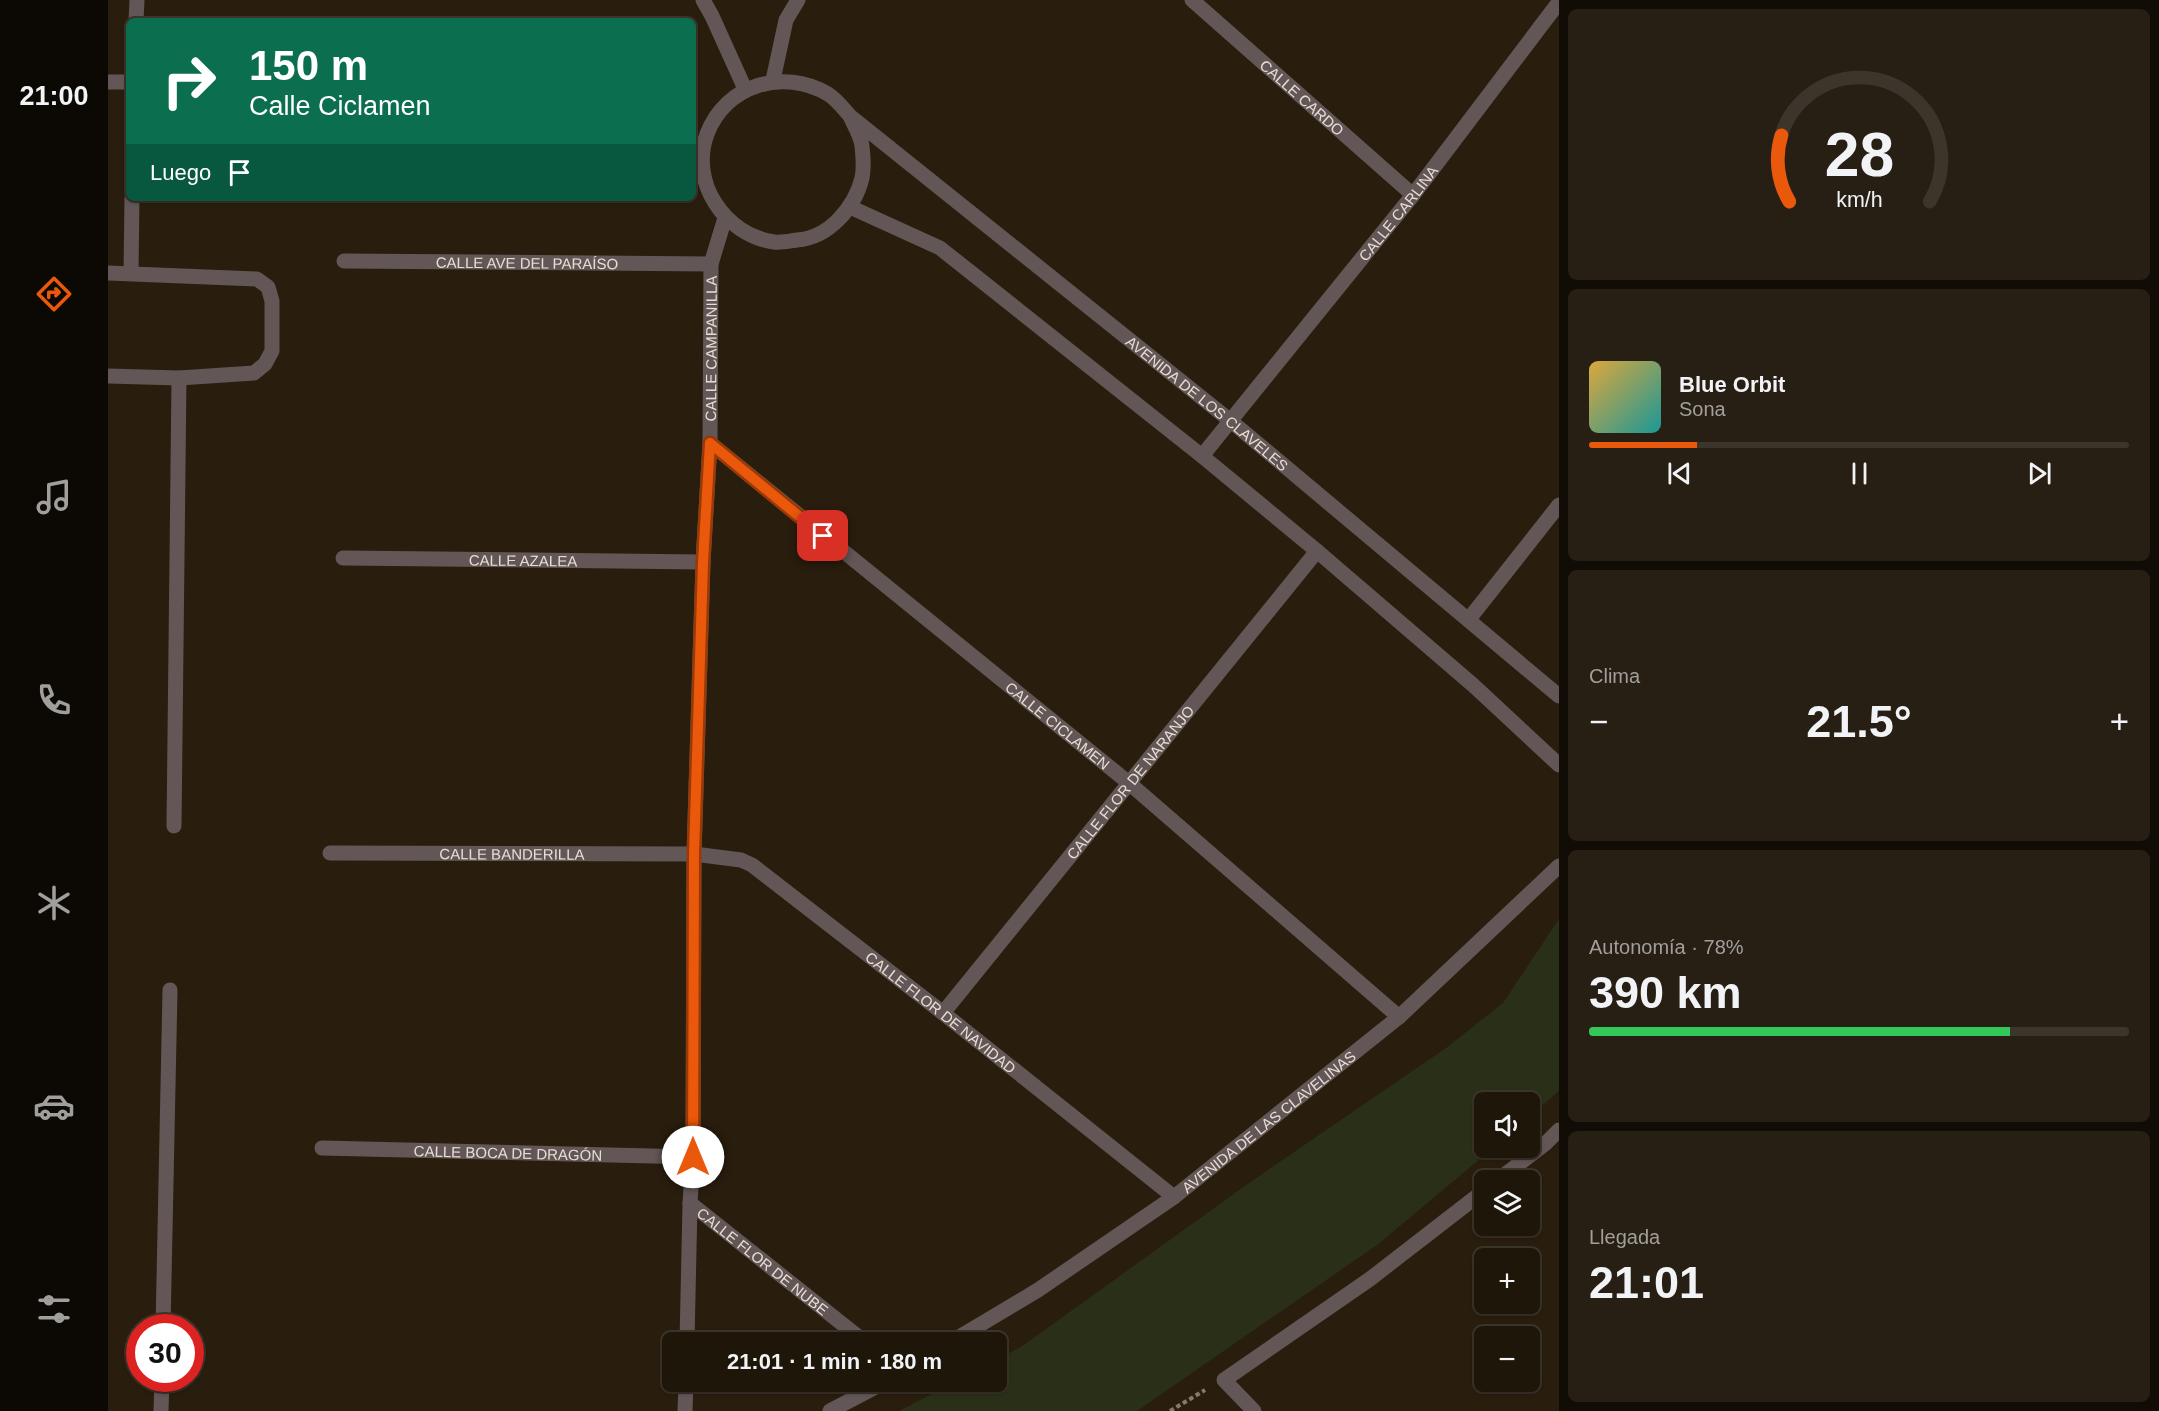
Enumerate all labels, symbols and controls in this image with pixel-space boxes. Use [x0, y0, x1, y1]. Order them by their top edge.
icon: right [150, 42, 228, 120]
text: 150 m [249, 42, 368, 89]
street label: CALLE CARDO [1257, 56, 1348, 139]
text: 21:00 [19, 81, 89, 111]
text: Calle Ciclamen [249, 91, 431, 121]
text: 28 [1824, 120, 1894, 189]
icon: arrive [223, 156, 256, 189]
text: Luego [150, 160, 211, 185]
street label: CALLE CARLINA [1355, 162, 1441, 264]
text: km/h [1836, 188, 1882, 212]
street label: CALLE AVE DEL PARAÍSO [436, 253, 618, 272]
icon: directions [33, 273, 75, 315]
street label: CALLE CAMPANILLA [702, 276, 719, 421]
street label: AVENIDA DE LOS CLAVELES [1123, 332, 1292, 474]
text: Blue Orbit [1679, 372, 1785, 397]
text: Sona [1679, 398, 1726, 420]
icon: previous [1663, 457, 1696, 490]
icon: pause [1843, 457, 1876, 490]
icon: next [2023, 457, 2056, 490]
icon: music [33, 476, 75, 518]
pin [797, 510, 848, 561]
icon: arrive [806, 519, 839, 552]
street label: CALLE AZALEA [469, 551, 577, 569]
text: Clima [1589, 665, 1640, 687]
street label: CALLE CICLAMEN [1002, 678, 1113, 773]
icon: phone [33, 679, 75, 721]
text: 21.5° [1806, 696, 1912, 747]
street label: CALLE FLOR DE NARANJO [1063, 702, 1197, 862]
text: − [1589, 703, 1608, 740]
text: + [2110, 703, 2129, 740]
street label: CALLE BANDERILLA [439, 845, 585, 862]
icon: climate [33, 882, 75, 924]
text: Autonomía · 78% [1589, 936, 1744, 958]
street label: CALLE FLOR DE NAVIDAD [862, 948, 1020, 1077]
text: 390 km [1589, 967, 1742, 1018]
street label: AVENIDA DE LAS CLAVELINAS [1178, 1047, 1359, 1196]
icon: car [33, 1085, 75, 1127]
map controls [1474, 1092, 1540, 1392]
button: sound [1474, 1092, 1540, 1158]
position arrow [661, 1125, 725, 1189]
street label: CALLE BOCA DE DRAGÓN [413, 1142, 602, 1163]
button: layers [1474, 1170, 1540, 1236]
street label: CALLE FLOR DE NUBE [694, 1204, 832, 1318]
text: Llegada [1589, 1226, 1660, 1248]
button: + [1474, 1248, 1540, 1314]
text: 21:01 [1589, 1257, 1704, 1308]
icon: filters [33, 1288, 75, 1330]
speed limit sign: 30 [126, 1314, 204, 1392]
button: − [1474, 1326, 1540, 1392]
text: 21:01 · 1 min · 180 m [727, 1349, 942, 1374]

